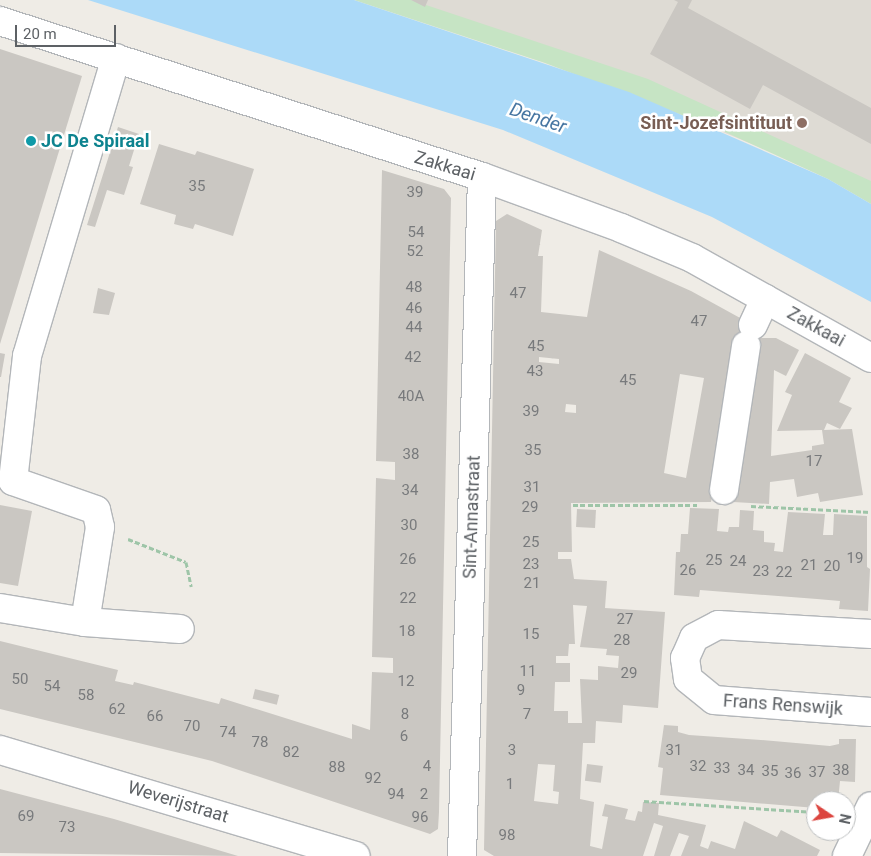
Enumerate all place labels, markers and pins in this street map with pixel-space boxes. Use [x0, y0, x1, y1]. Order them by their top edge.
place label: Sint-Jozefsintituut [640, 112, 792, 134]
marker: Sint-Jozefsintituut [796, 117, 808, 129]
place label: JC De Spiraal [41, 130, 149, 152]
marker: JC De Spiraal [25, 135, 37, 147]

